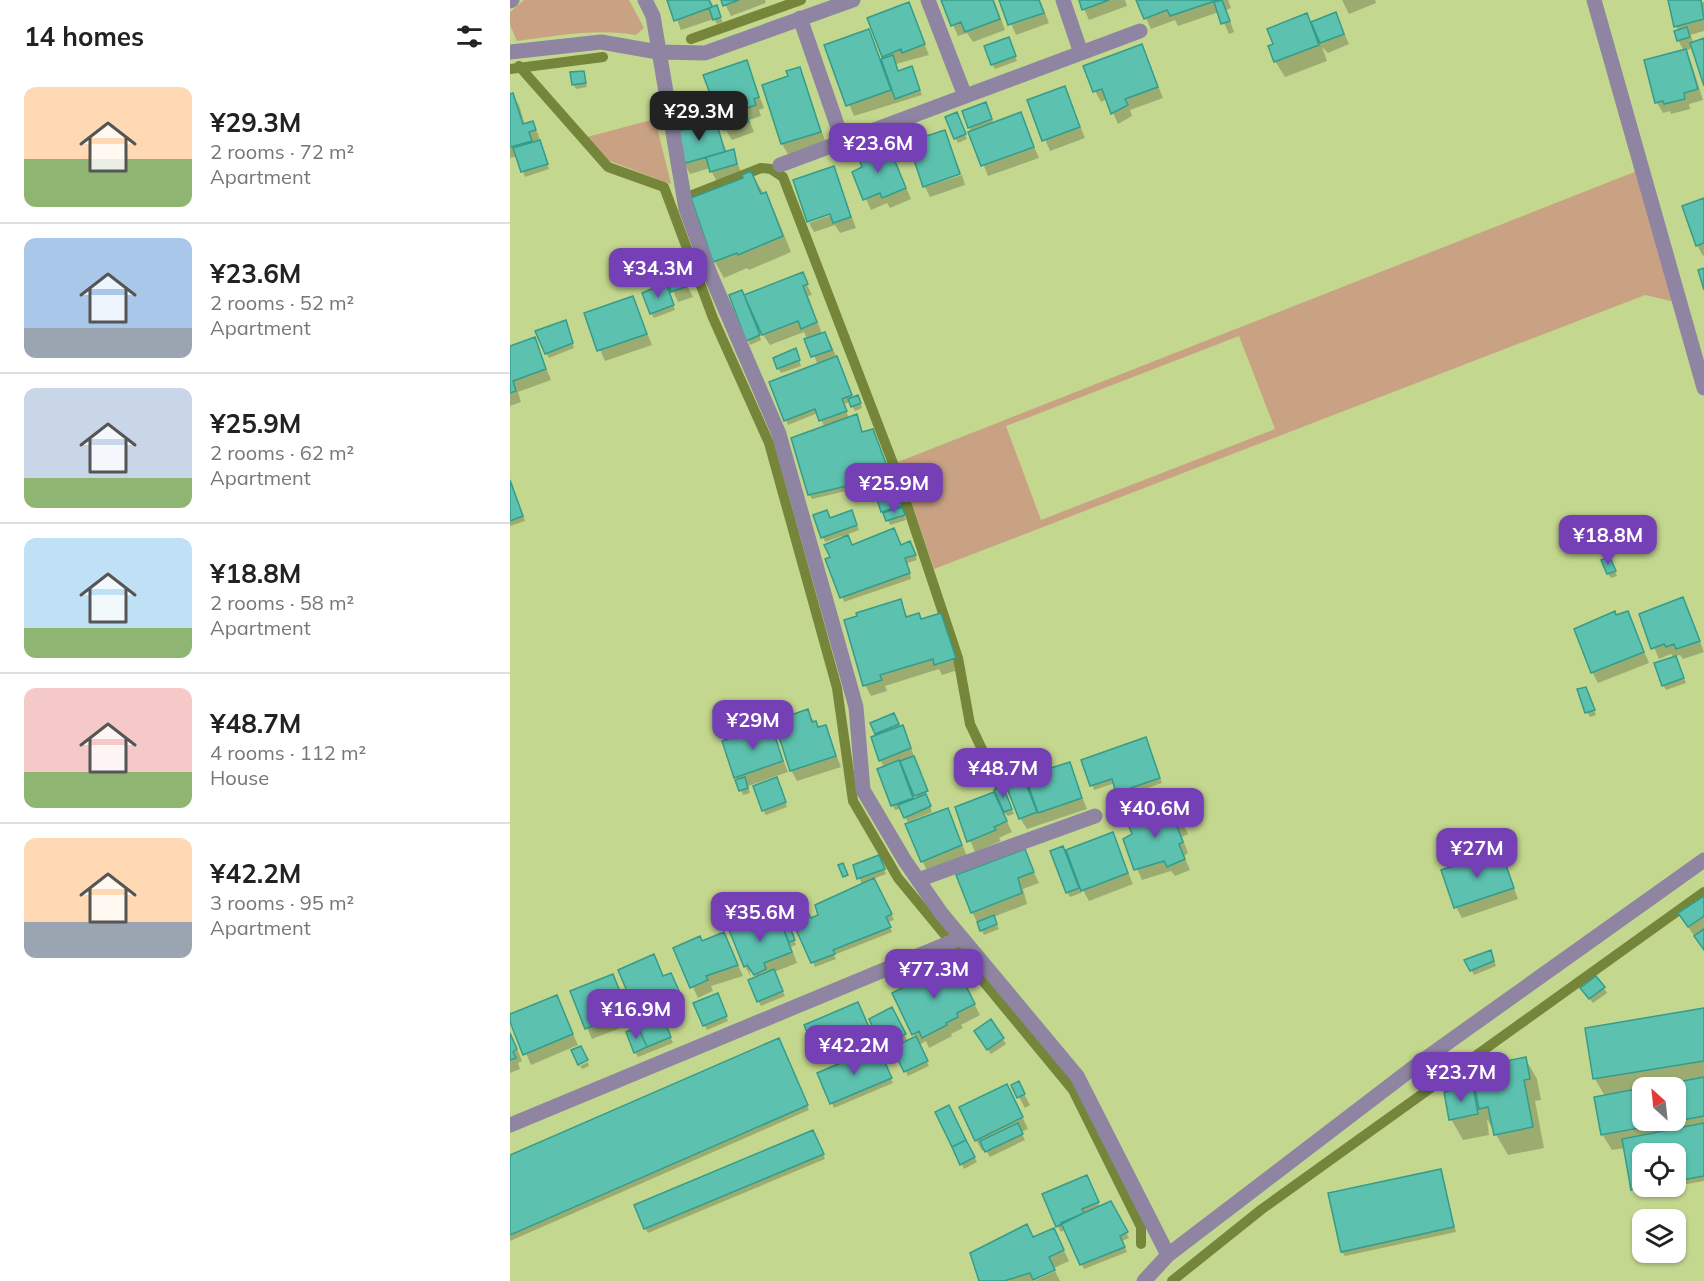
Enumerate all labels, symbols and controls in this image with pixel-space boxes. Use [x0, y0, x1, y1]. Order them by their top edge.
text: 14 homes [24, 20, 144, 53]
icon: filters [453, 20, 486, 53]
pin: ¥29.3M [650, 91, 748, 142]
text: ¥29.3M [664, 98, 734, 123]
text: ¥29.3M [210, 106, 301, 139]
icon: home [72, 111, 144, 183]
pin: ¥23.6M [829, 123, 927, 174]
text: ¥23.6M [843, 130, 913, 155]
text: 2 rooms · 72 m² [210, 139, 354, 164]
text: Apartment [210, 164, 311, 189]
pin: ¥34.3M [609, 248, 707, 299]
text: ¥34.3M [623, 255, 693, 280]
text: ¥23.6M [210, 257, 301, 290]
icon: home [72, 262, 144, 334]
text: 2 rooms · 52 m² [210, 290, 354, 315]
text: Apartment [210, 315, 311, 340]
text: ¥25.9M [210, 407, 301, 440]
icon: home [72, 412, 144, 484]
text: 2 rooms · 62 m² [210, 440, 354, 465]
pin: ¥25.9M [845, 463, 943, 514]
text: Apartment [210, 465, 311, 490]
text: ¥25.9M [859, 470, 929, 495]
pin: ¥18.8M [1559, 515, 1657, 566]
text: ¥18.8M [1573, 522, 1643, 547]
text: ¥18.8M [210, 557, 301, 590]
icon: home [72, 562, 144, 634]
text: 2 rooms · 58 m² [210, 590, 354, 615]
text: Apartment [210, 615, 311, 640]
pin: ¥29M [717, 700, 789, 751]
text: ¥48.7M [210, 707, 301, 740]
text: ¥29M [726, 707, 780, 732]
icon: home [72, 712, 144, 784]
text: 4 rooms · 112 m² [210, 740, 366, 765]
pin: ¥48.7M [954, 748, 1052, 799]
text: ¥48.7M [968, 755, 1038, 780]
text: House [210, 765, 269, 790]
pin: ¥40.6M [1106, 788, 1204, 839]
text: ¥40.6M [1120, 795, 1190, 820]
pin: ¥27M [1441, 828, 1513, 879]
text: ¥27M [1450, 835, 1504, 860]
text: ¥42.2M [210, 857, 301, 890]
icon: home [72, 862, 144, 934]
text: 3 rooms · 95 m² [210, 890, 354, 915]
pin: ¥35.6M [711, 892, 809, 943]
text: ¥35.6M [725, 899, 795, 924]
text: Apartment [210, 915, 311, 940]
pin: ¥77.3M [885, 949, 983, 1000]
text: ¥77.3M [899, 956, 969, 981]
pin: ¥16.9M [587, 989, 685, 1040]
text: ¥16.9M [601, 996, 671, 1021]
pin: ¥42.2M [805, 1025, 903, 1076]
text: ¥42.2M [819, 1032, 889, 1057]
pin: ¥23.7M [1412, 1052, 1510, 1103]
text: ¥23.7M [1426, 1059, 1496, 1084]
north arrow [1632, 1077, 1686, 1131]
map controls [1632, 1077, 1686, 1263]
button: locate [1632, 1143, 1686, 1197]
button: layers [1632, 1209, 1686, 1263]

